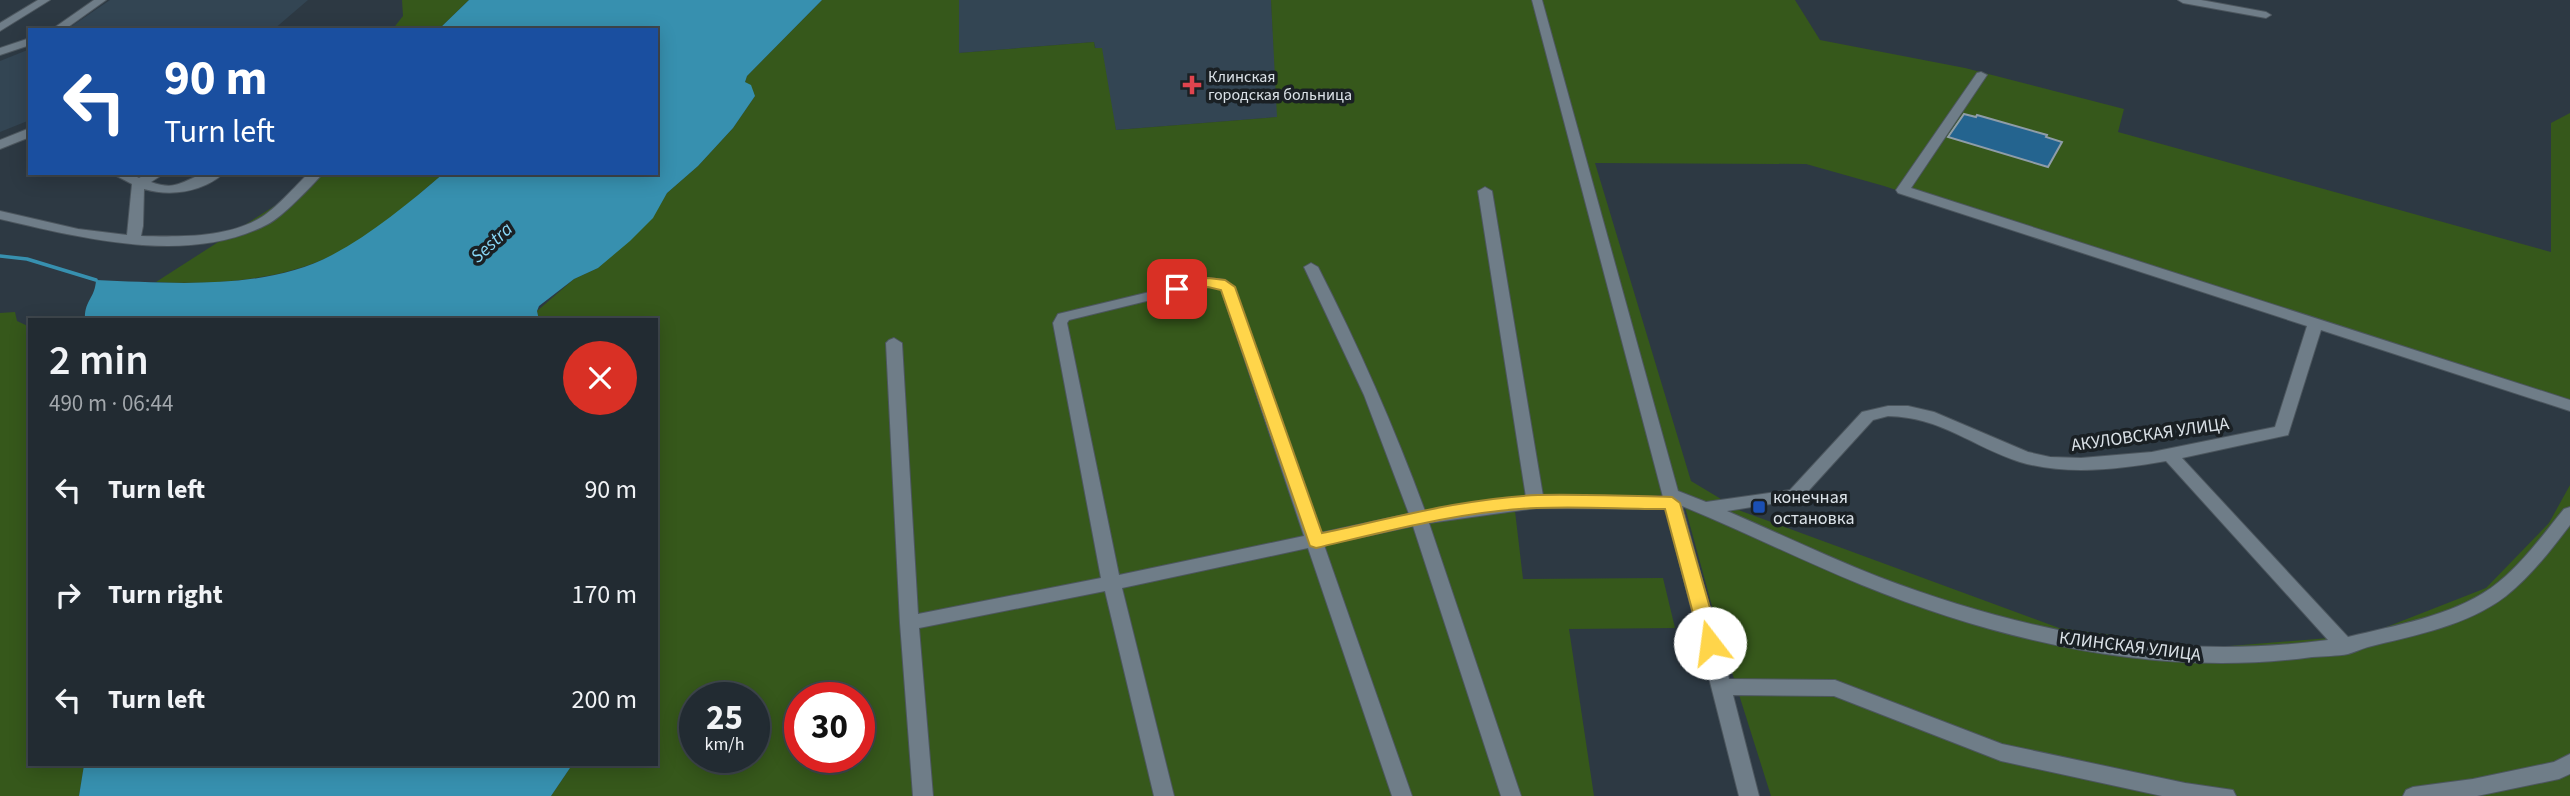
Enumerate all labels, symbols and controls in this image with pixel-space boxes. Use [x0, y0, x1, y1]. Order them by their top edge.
text: 90 m [164, 44, 268, 114]
icon: left [49, 56, 140, 147]
place label: Клинская городская больница [1208, 66, 1352, 106]
marker: Клинская городская больница [1182, 75, 1202, 95]
text: Turn left [164, 109, 275, 155]
water label: Sestra [465, 217, 519, 270]
pin [1147, 259, 1207, 319]
icon: arrive [1158, 270, 1196, 308]
text: 2 min [49, 331, 149, 391]
button: close [563, 341, 637, 415]
text: 490 m · 06:44 [49, 387, 173, 420]
street label: АКУЛОВСКАЯ УЛИЦА [2069, 411, 2231, 458]
icon: left [49, 471, 87, 509]
text: Turn left [108, 471, 205, 508]
text: 90 m [584, 471, 637, 508]
place label: конечная остановка [1773, 485, 1855, 531]
marker: конечная остановка [1751, 499, 1767, 515]
icon: right [49, 576, 87, 614]
text: Turn right [108, 576, 223, 613]
text: 170 m [571, 576, 637, 613]
position arrow [1673, 606, 1747, 680]
street label: КЛИНСКАЯ УЛИЦА [2058, 625, 2203, 668]
icon: left [49, 681, 87, 719]
text: Turn left [108, 681, 205, 718]
text: 200 m [571, 681, 637, 718]
speed limit sign: 30 [784, 682, 875, 773]
text: 25 [706, 693, 743, 743]
text: km/h [705, 732, 744, 757]

